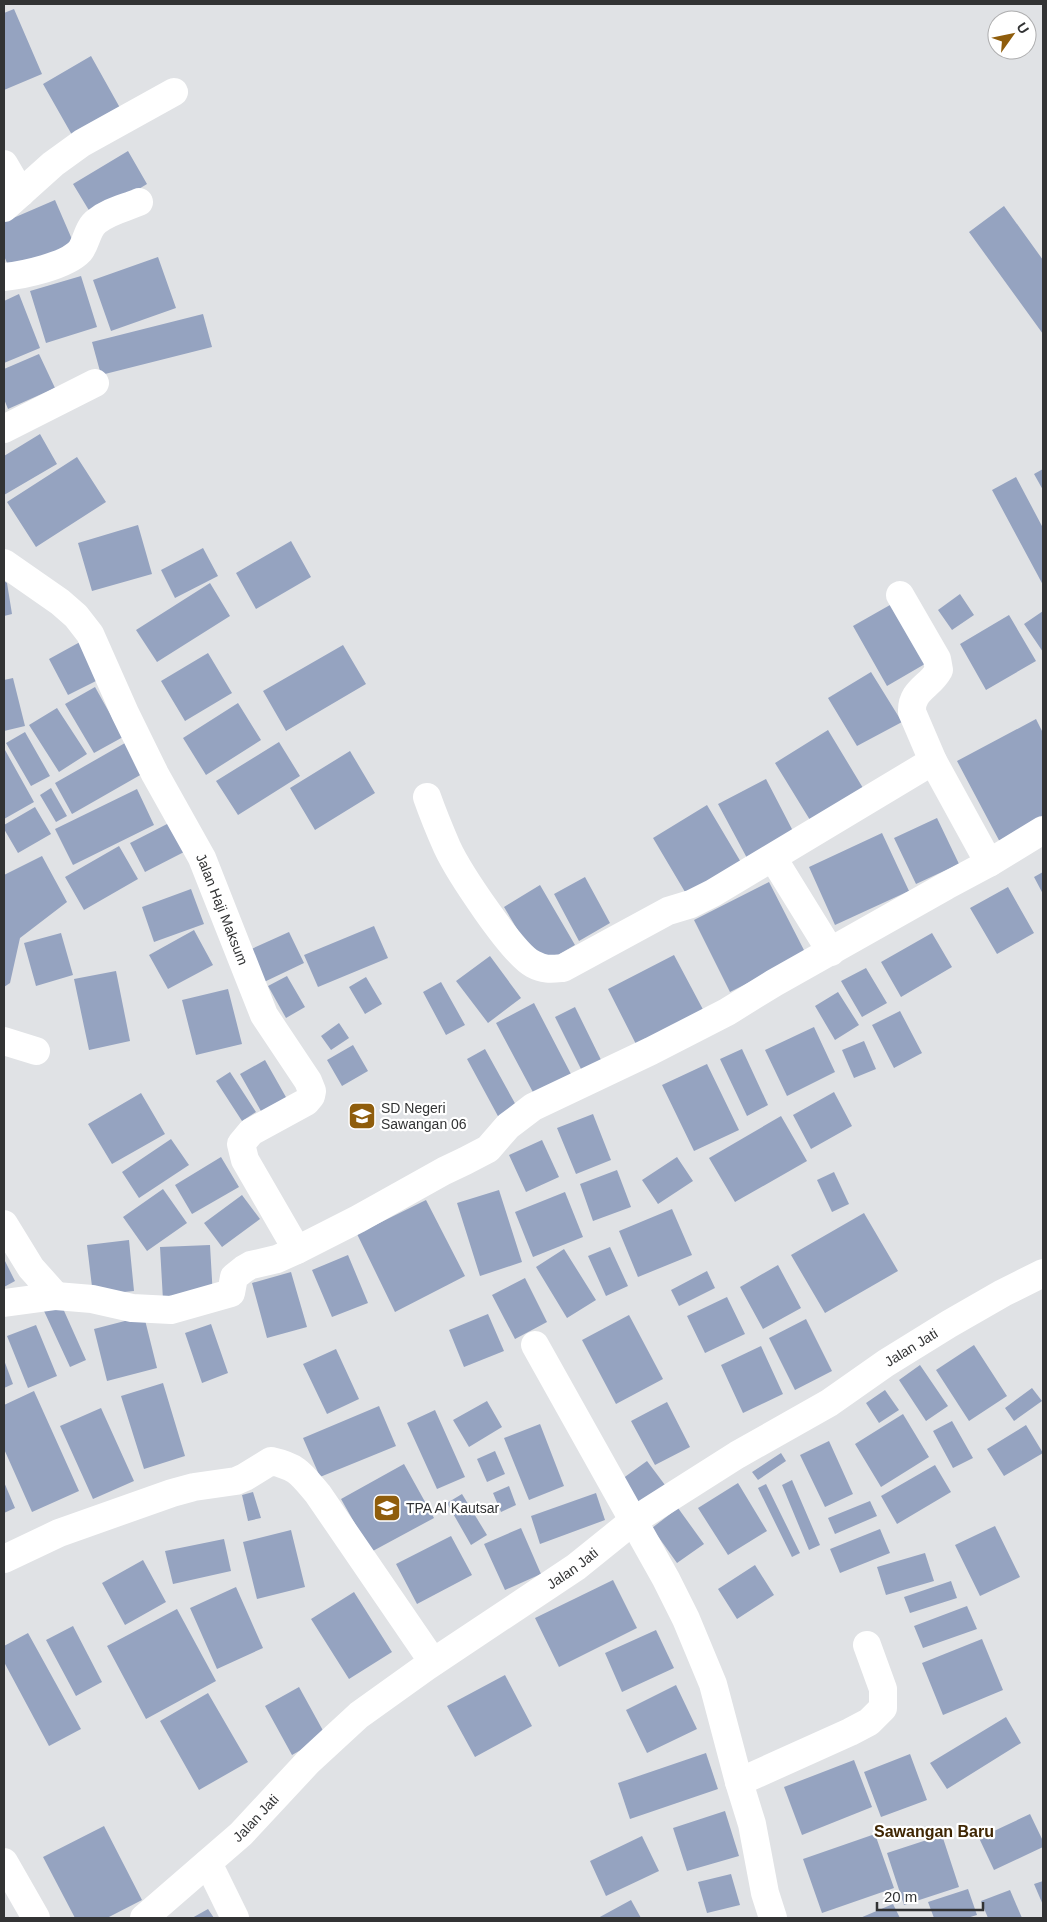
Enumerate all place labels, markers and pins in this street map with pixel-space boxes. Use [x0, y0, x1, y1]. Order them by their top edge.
place label: SD Negeri Sawangan 06 [381, 1100, 467, 1132]
school or university icon: SD Negeri Sawangan 06 [347, 1101, 377, 1131]
school or university icon: TPA Al Kautsar [372, 1493, 402, 1523]
place label: TPA Al Kautsar [406, 1500, 499, 1516]

